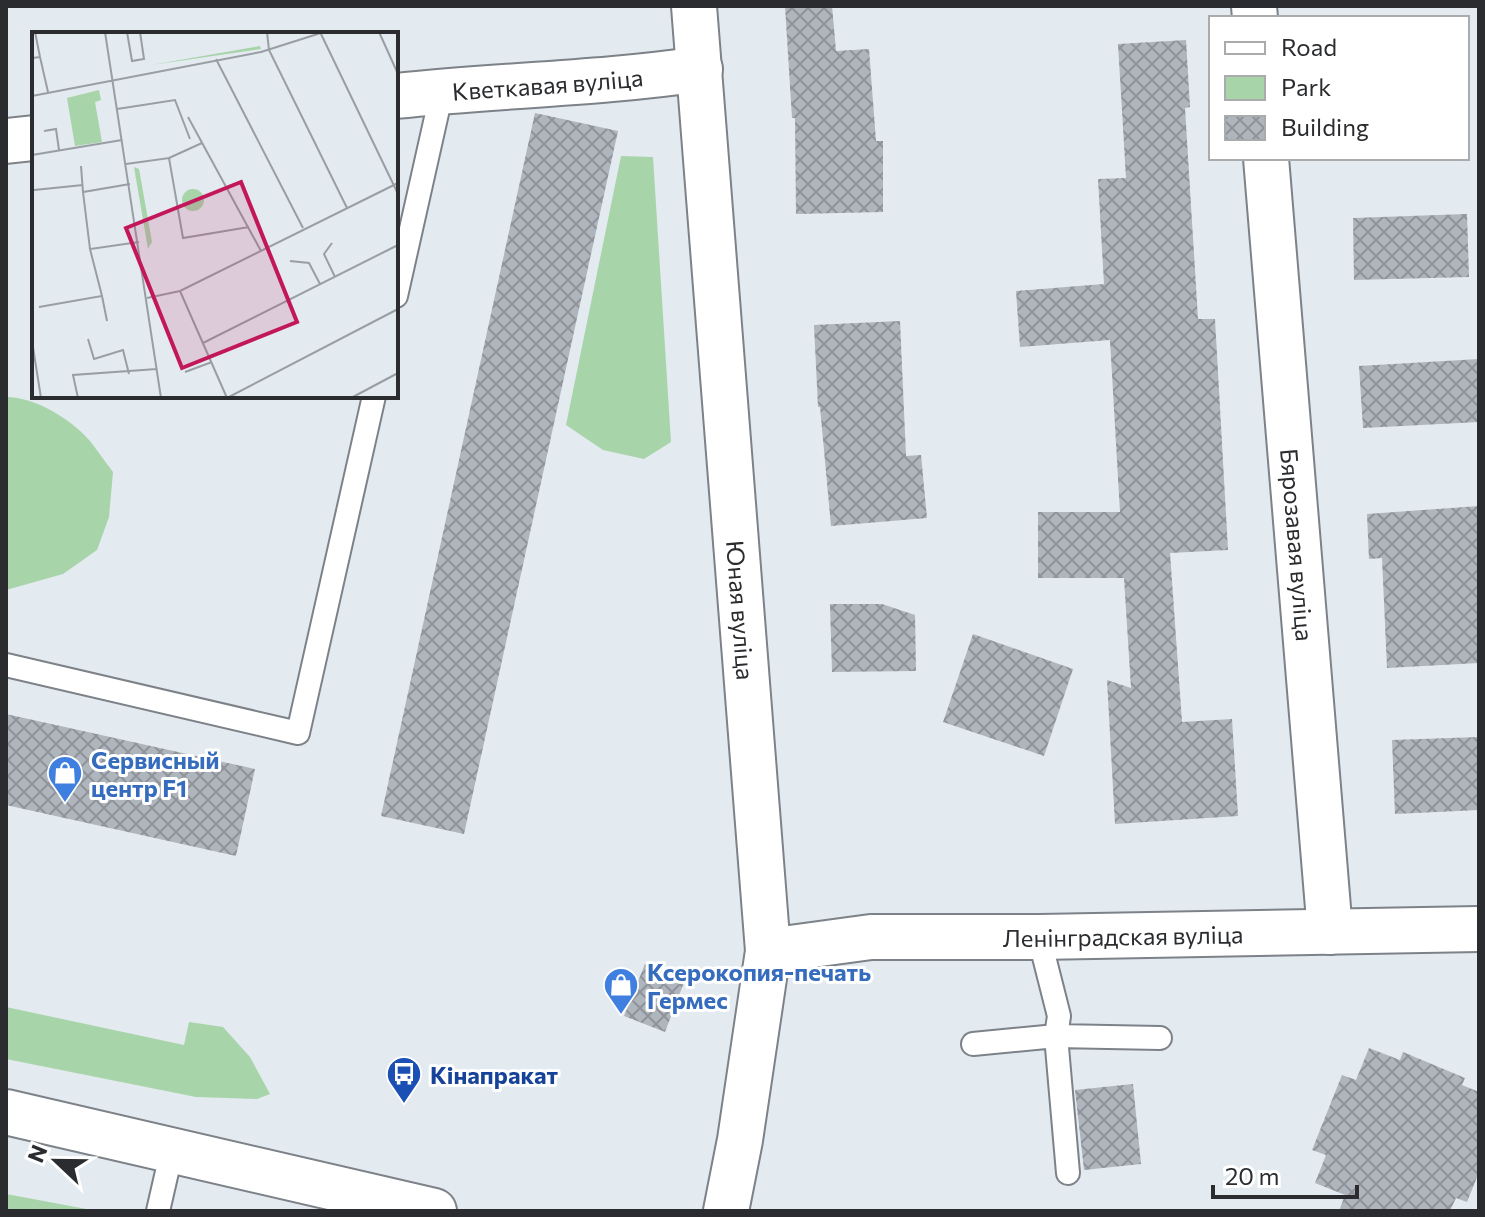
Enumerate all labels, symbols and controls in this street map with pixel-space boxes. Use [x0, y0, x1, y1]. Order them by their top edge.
legend [1209, 16, 1469, 160]
inset map [32, 32, 398, 398]
text: Road [1281, 32, 1337, 61]
street label: Кветкавая вуліца [451, 62, 644, 105]
text: Park [1281, 72, 1331, 101]
text: Building [1281, 112, 1369, 141]
street label: Бярозавая вуліца [1276, 447, 1320, 642]
street label: Юная вуліца [721, 539, 761, 681]
place label: Сервисный центр F1 [91, 745, 220, 802]
shop icon: Сервисный центр F1 [46, 754, 84, 804]
street label: Ленінградская вуліца [1003, 919, 1244, 952]
place label: Ксерокопия-печать Гермес [647, 957, 871, 1014]
shop icon: Ксерокопия-печать Гермес [602, 966, 640, 1016]
bus stop icon: Кінапракат [385, 1055, 423, 1105]
place label: Кінапракат [430, 1060, 559, 1089]
north arrow [16, 1121, 96, 1201]
text: N [21, 1141, 53, 1166]
scale bar [1213, 1149, 1357, 1199]
text: 20 m [1225, 1161, 1279, 1190]

